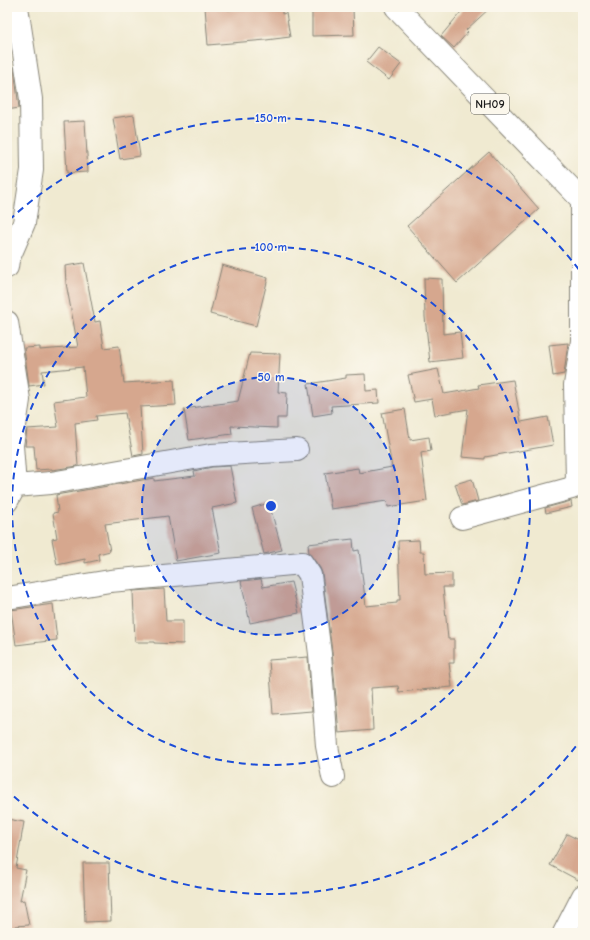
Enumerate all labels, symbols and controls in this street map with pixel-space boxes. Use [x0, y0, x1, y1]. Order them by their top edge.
road number: NH09 [471, 94, 509, 114]
text: 150 m [255, 111, 287, 125]
text: 100 m [255, 240, 287, 254]
text: 50 m [257, 370, 285, 384]
centre of rings [264, 499, 278, 513]

